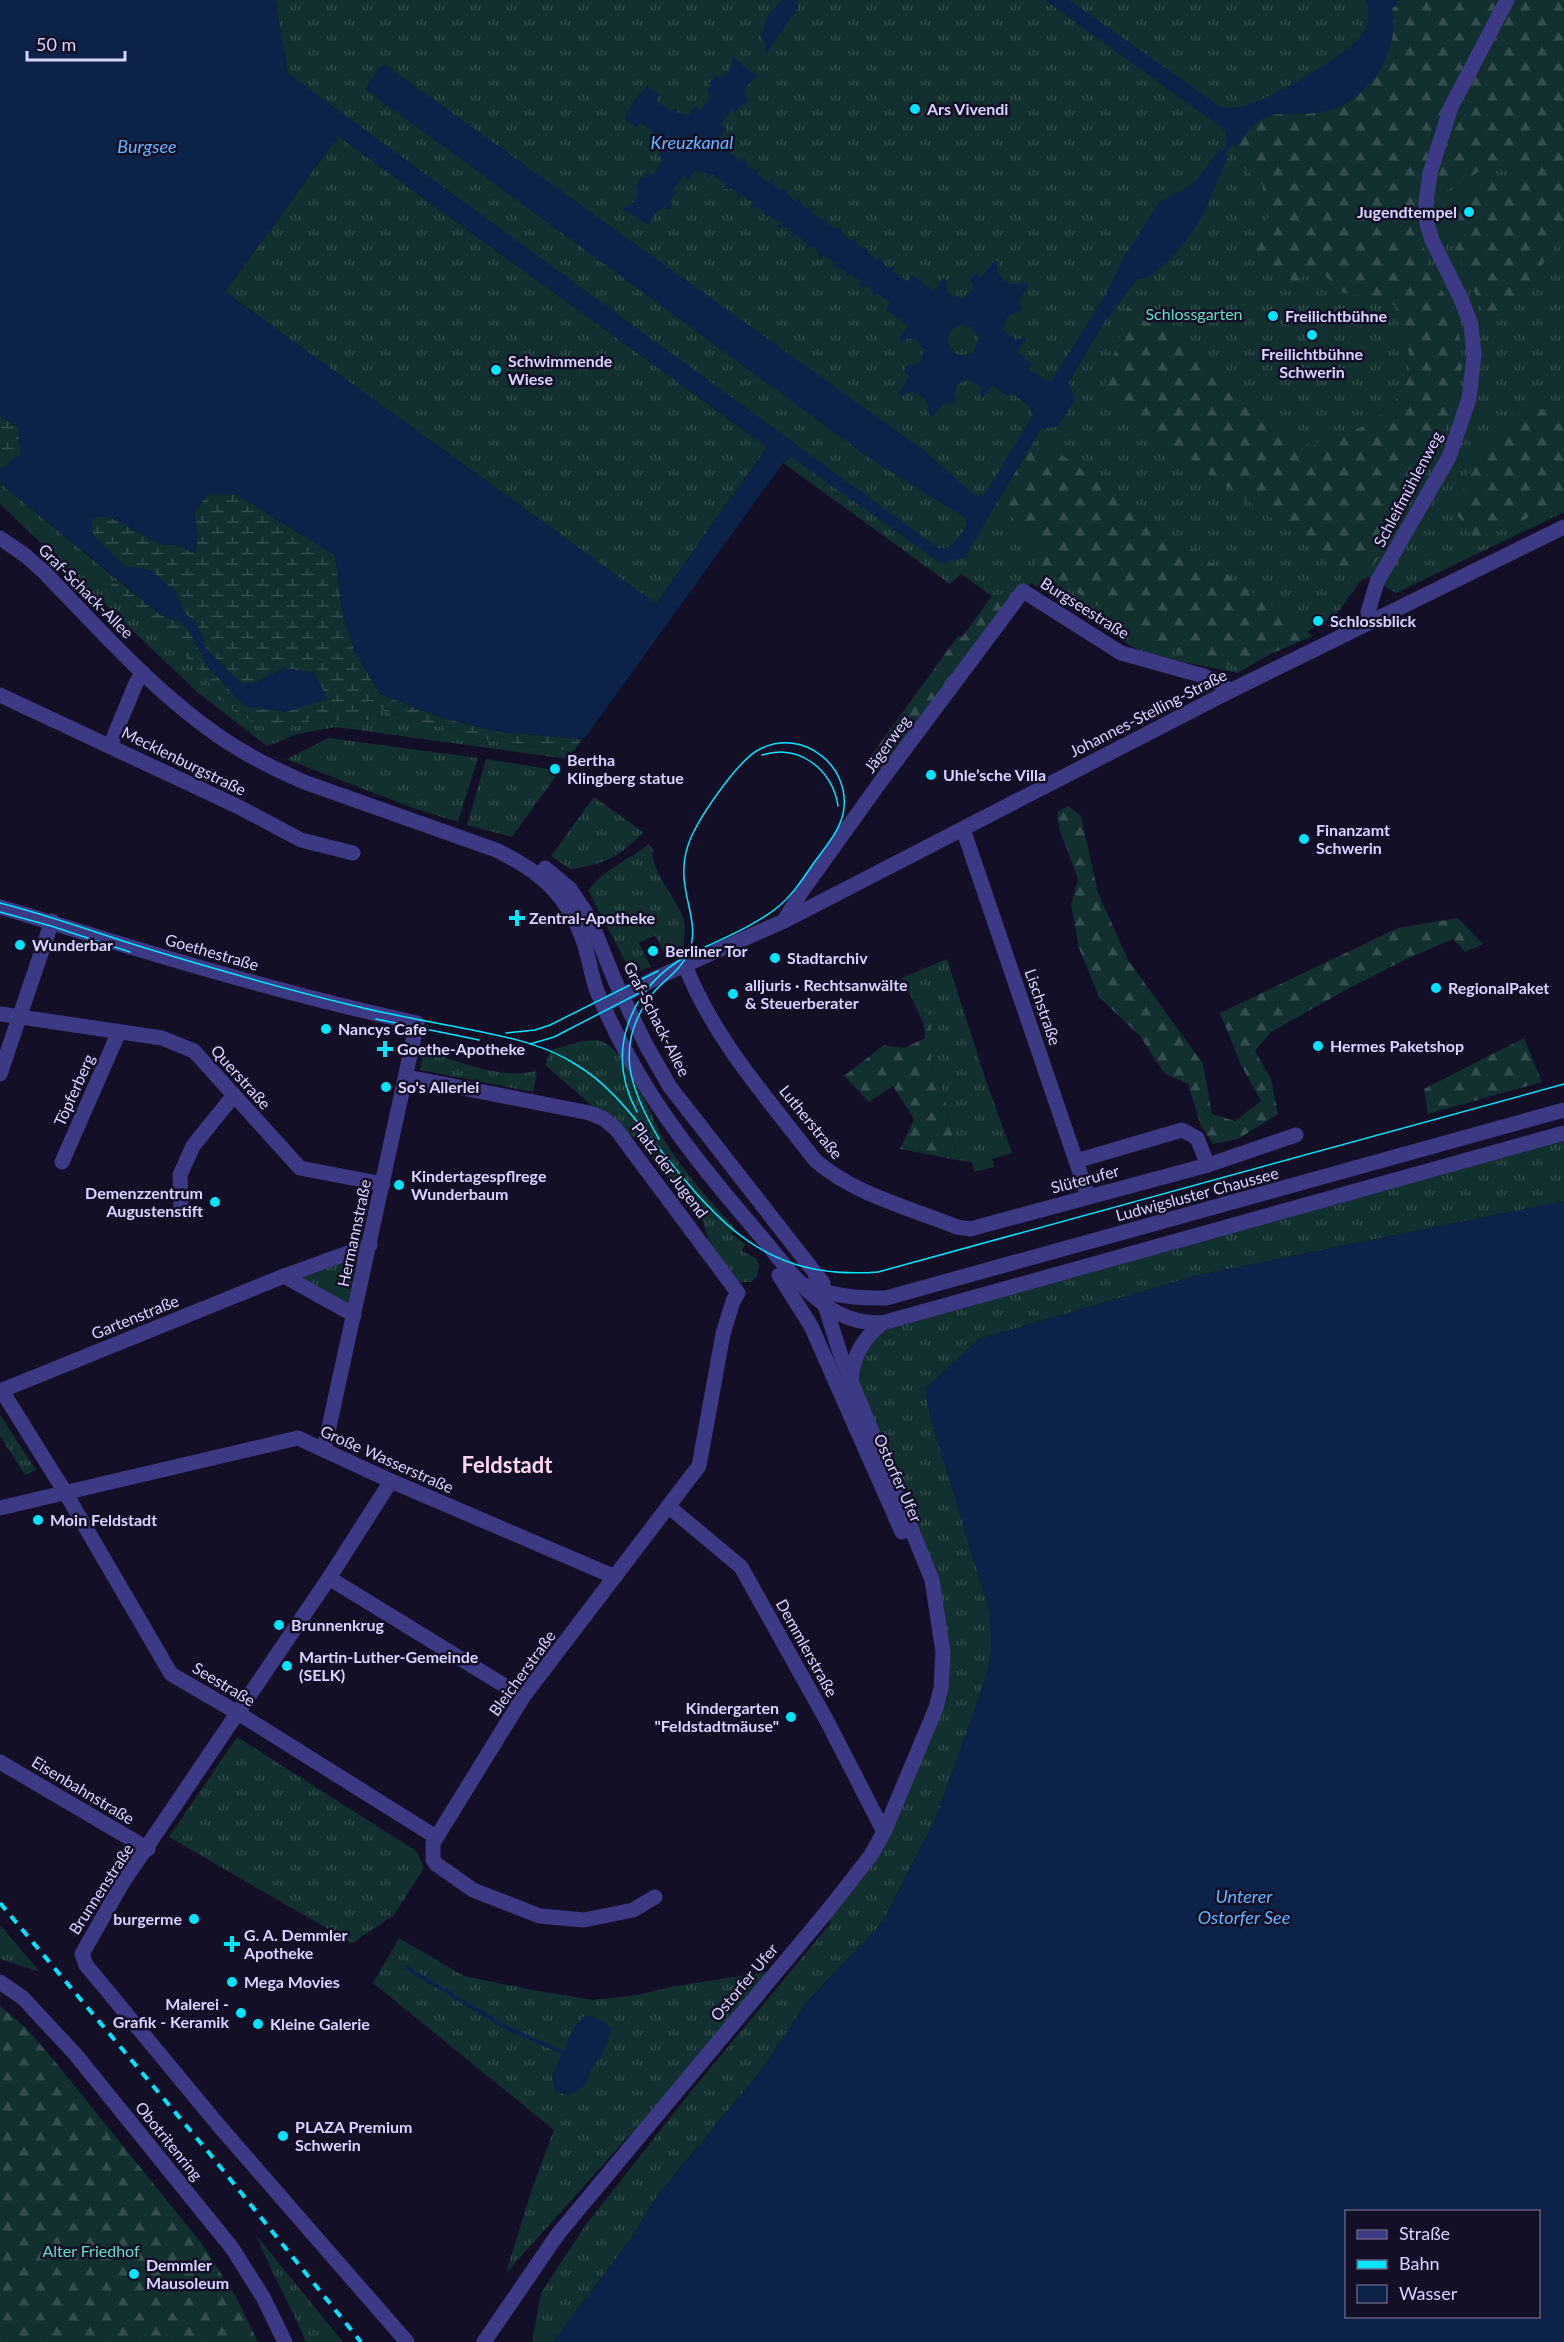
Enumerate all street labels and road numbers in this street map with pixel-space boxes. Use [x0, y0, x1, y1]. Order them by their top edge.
street label: Schleifmühlenweg [1369, 428, 1446, 550]
street label: Graf-Schack-Allee [35, 539, 138, 642]
street label: Burgseestraße [1037, 573, 1133, 642]
street label: Johannes-Stelling-Straße [1066, 665, 1230, 761]
street label: Jägerweg [859, 711, 914, 776]
street label: Mecklenburgstraße [119, 722, 249, 799]
street label: Goethestraße [163, 929, 261, 974]
street label: Graf-Schack-Allee [620, 958, 695, 1079]
street label: Lischstraße [1022, 966, 1065, 1048]
street label: Querstraße [208, 1041, 275, 1113]
street label: Töpferberg [49, 1051, 98, 1129]
street label: Lutherstraße [776, 1081, 847, 1162]
street label: Platz der Jugend [628, 1118, 713, 1221]
street label: Slüterufer [1049, 1160, 1121, 1197]
street label: Ludwigsluster Chaussee [1113, 1163, 1280, 1224]
street label: Hermannstraße [333, 1177, 374, 1288]
street label: Gartenstraße [88, 1290, 181, 1343]
street label: Große Wasserstraße [318, 1421, 457, 1496]
street label: Ostorfer Ufer [871, 1431, 926, 1525]
street label: Demmlerstraße [773, 1596, 842, 1700]
street label: Bleicherstraße [484, 1626, 559, 1719]
street label: Seestraße [190, 1658, 259, 1710]
street label: Eisenbahnstraße [29, 1752, 138, 1828]
street label: Brunnenstraße [64, 1840, 137, 1938]
street label: Ostorfer Ufer [706, 1939, 781, 2024]
street label: Obotritenring [132, 2097, 207, 2184]

